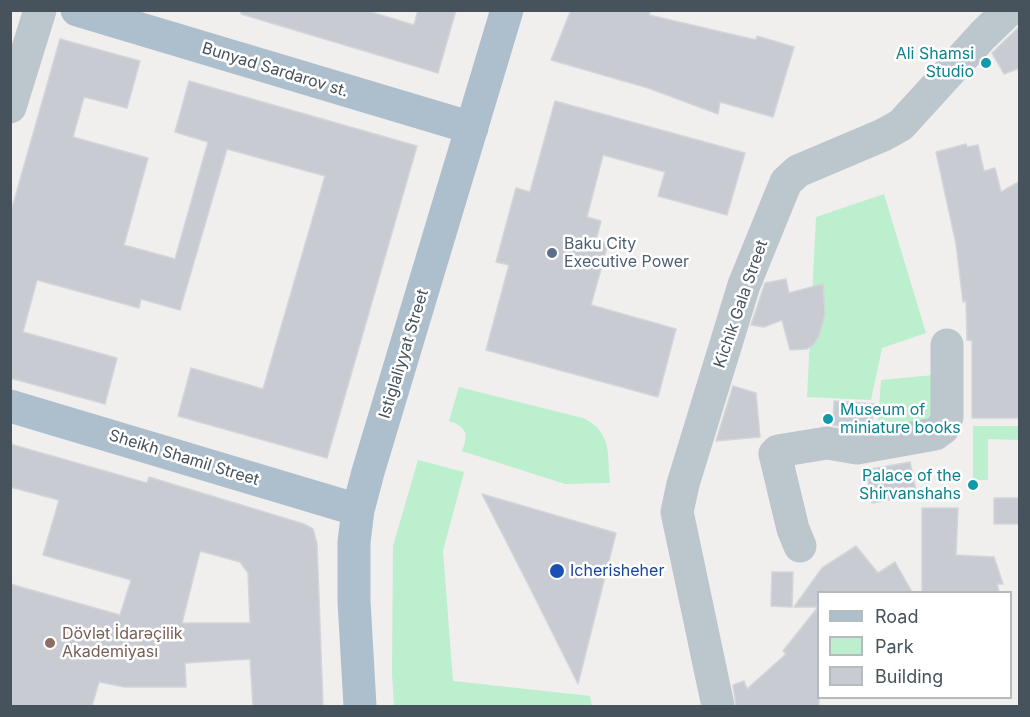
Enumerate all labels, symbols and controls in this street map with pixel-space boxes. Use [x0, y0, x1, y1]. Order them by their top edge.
street label: Bunyad Sardarov st. [200, 39, 350, 101]
place label: Ali Shamsi Studio [896, 44, 974, 82]
marker: Ali Shamsi Studio [979, 56, 993, 70]
place label: Baku City Executive Power [564, 234, 689, 272]
street label: Kichik Gala Street [710, 237, 772, 371]
marker: Baku City Executive Power [545, 246, 559, 260]
street label: Istiglaliyyat Street [375, 287, 433, 421]
place label: Museum of miniature books [840, 400, 961, 438]
marker: Museum of miniature books [821, 412, 835, 426]
street label: Sheikh Shamil Street [107, 426, 261, 490]
place label: Palace of the Shirvanshahs [859, 466, 961, 504]
marker: Palace of the Shirvanshahs [966, 478, 980, 492]
place label: Icherisheher [570, 561, 664, 581]
marker: Icherisheher [548, 562, 566, 580]
legend [817, 591, 1012, 699]
text: Road [875, 606, 918, 627]
place label: Dövlət İdarəçilik Akademiyası [62, 624, 183, 662]
marker: Dövlət İdarəçilik Akademiyası [43, 636, 57, 650]
text: Park [875, 636, 914, 657]
text: Building [875, 666, 943, 687]

